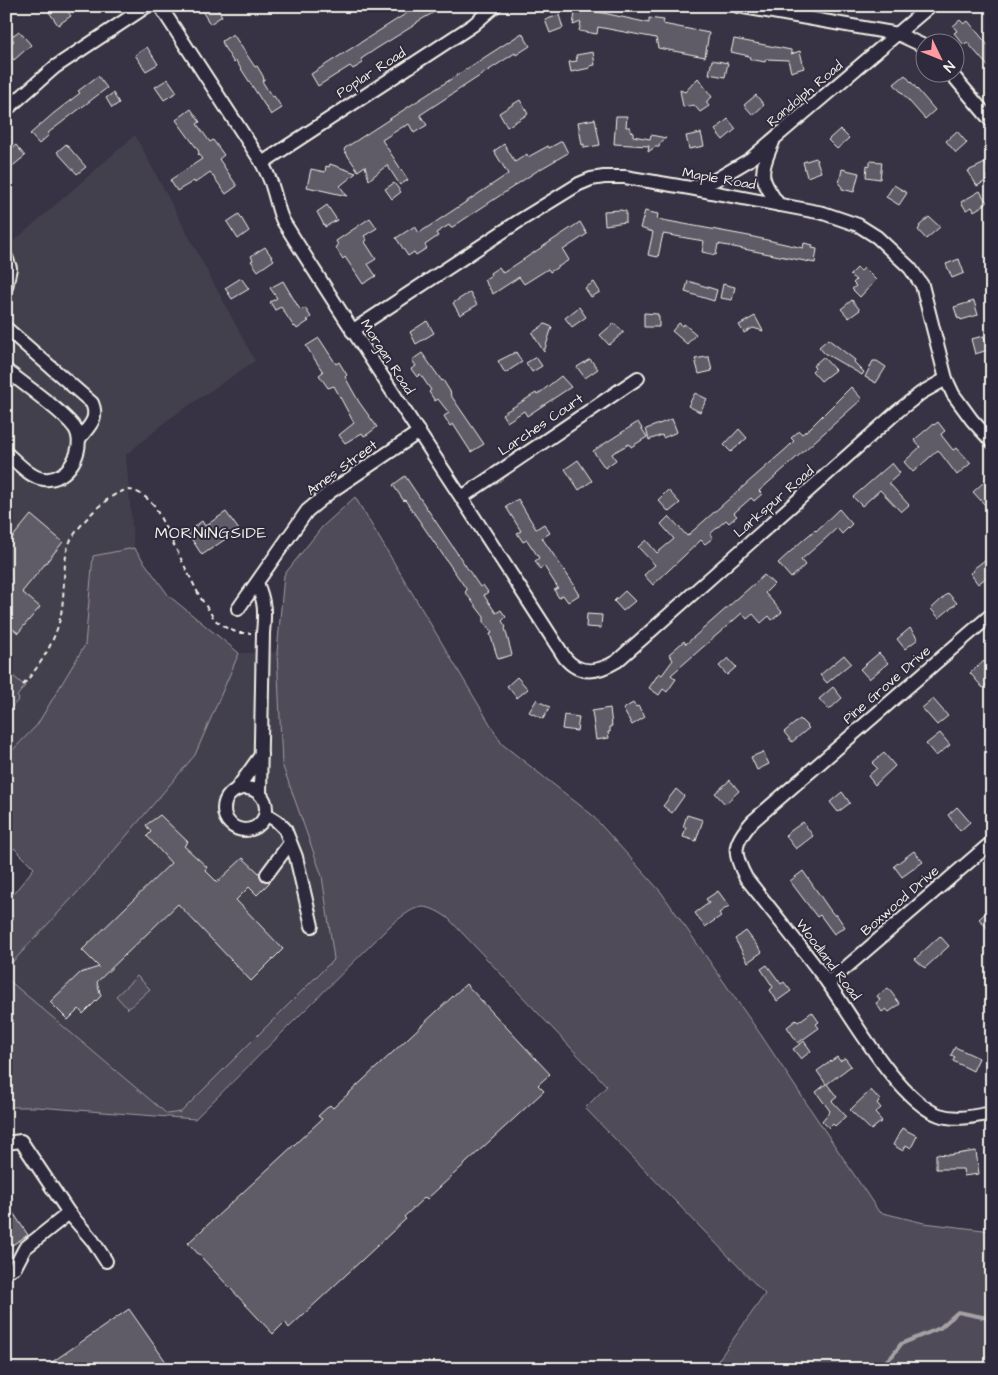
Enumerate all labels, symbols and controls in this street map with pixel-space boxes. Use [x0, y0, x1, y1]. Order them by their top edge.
north arrow [916, 32, 966, 82]
street label: Poplar Road [332, 43, 410, 103]
street label: Randolph Road [763, 56, 847, 132]
text: N [938, 56, 959, 76]
street label: Maple Road [681, 163, 757, 195]
street label: Morgan Road [355, 315, 419, 399]
street label: Larches Court [494, 389, 588, 461]
street label: Ames Street [302, 435, 382, 501]
street label: Larkspur Road [729, 461, 819, 543]
district label: MORNINGSIDE [155, 522, 267, 544]
street label: Pine Grove Drive [839, 641, 936, 729]
street label: Boxwood Drive [856, 861, 944, 941]
street label: Woodland Road [791, 915, 865, 1005]

